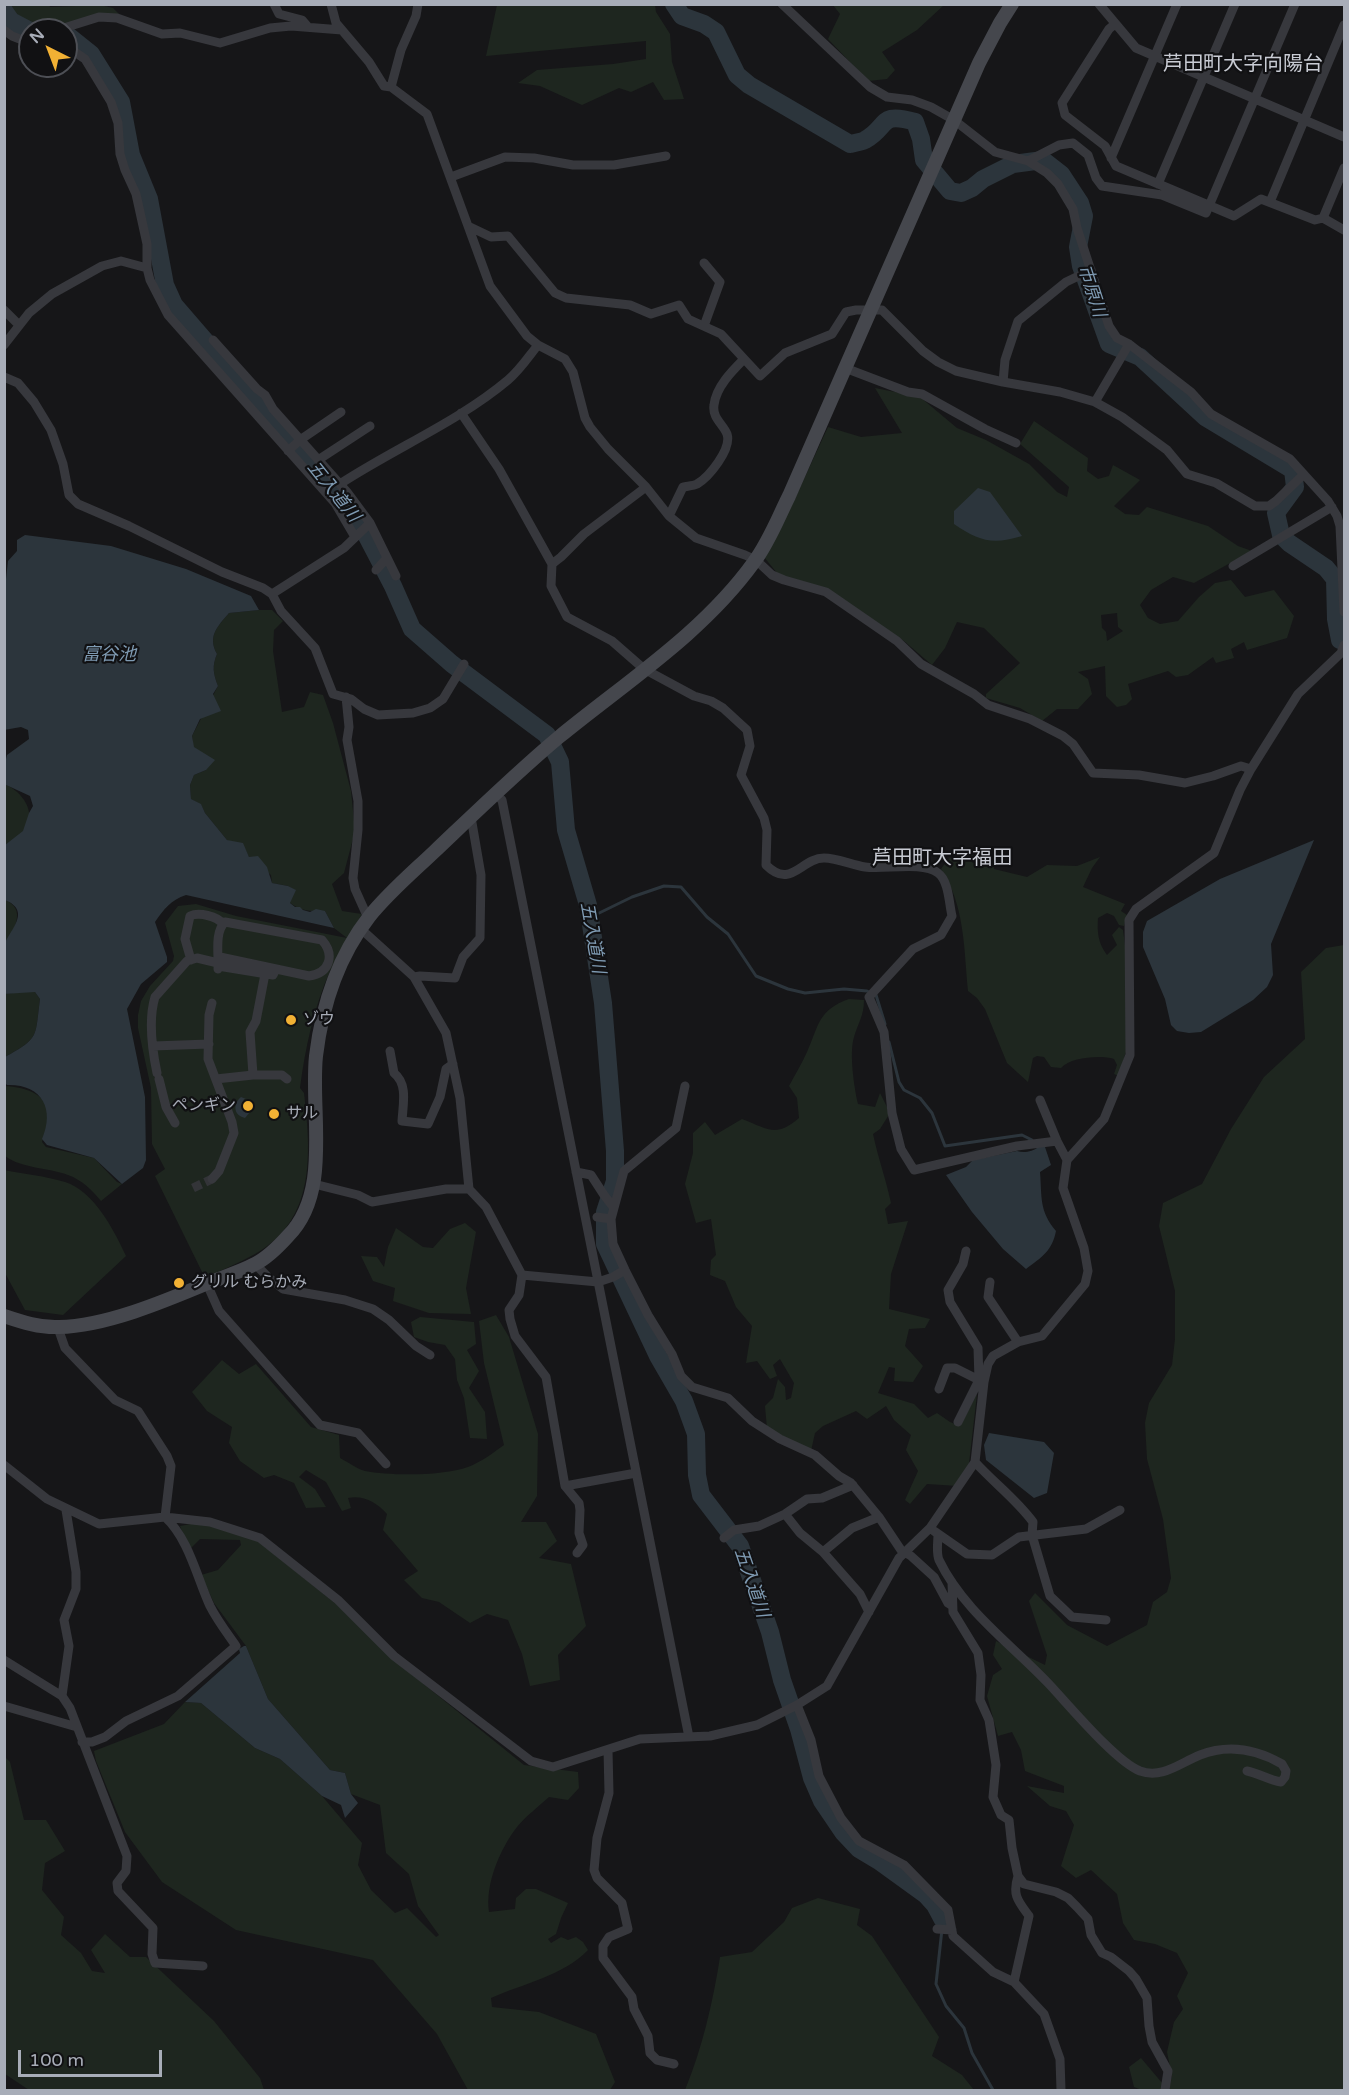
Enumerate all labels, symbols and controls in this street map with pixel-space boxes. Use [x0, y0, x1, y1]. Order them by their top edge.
north arrow [18, 18, 78, 78]
text: N [26, 24, 49, 48]
district label: 芦田町大字向陽台 [1163, 53, 1323, 77]
water label: 市原川 [1072, 262, 1110, 320]
water label: 五入道川 [302, 457, 364, 527]
water label: 富谷池 [82, 644, 136, 666]
district label: 芦田町大字福田 [872, 847, 1012, 871]
water label: 五入道川 [575, 901, 609, 975]
place label: ゾウ [303, 1010, 335, 1030]
marker: ゾウ [284, 1013, 298, 1027]
place label: ペンギン [172, 1096, 236, 1116]
marker: ペンギン [241, 1099, 255, 1113]
place label: サル [286, 1104, 318, 1124]
marker: サル [267, 1107, 281, 1121]
place label: グリル むらかみ [191, 1273, 307, 1293]
marker: グリル むらかみ [172, 1276, 186, 1290]
water label: 五入道川 [729, 1545, 773, 1621]
scale bar [21, 2038, 165, 2076]
text: 100 m [29, 2049, 84, 2071]

